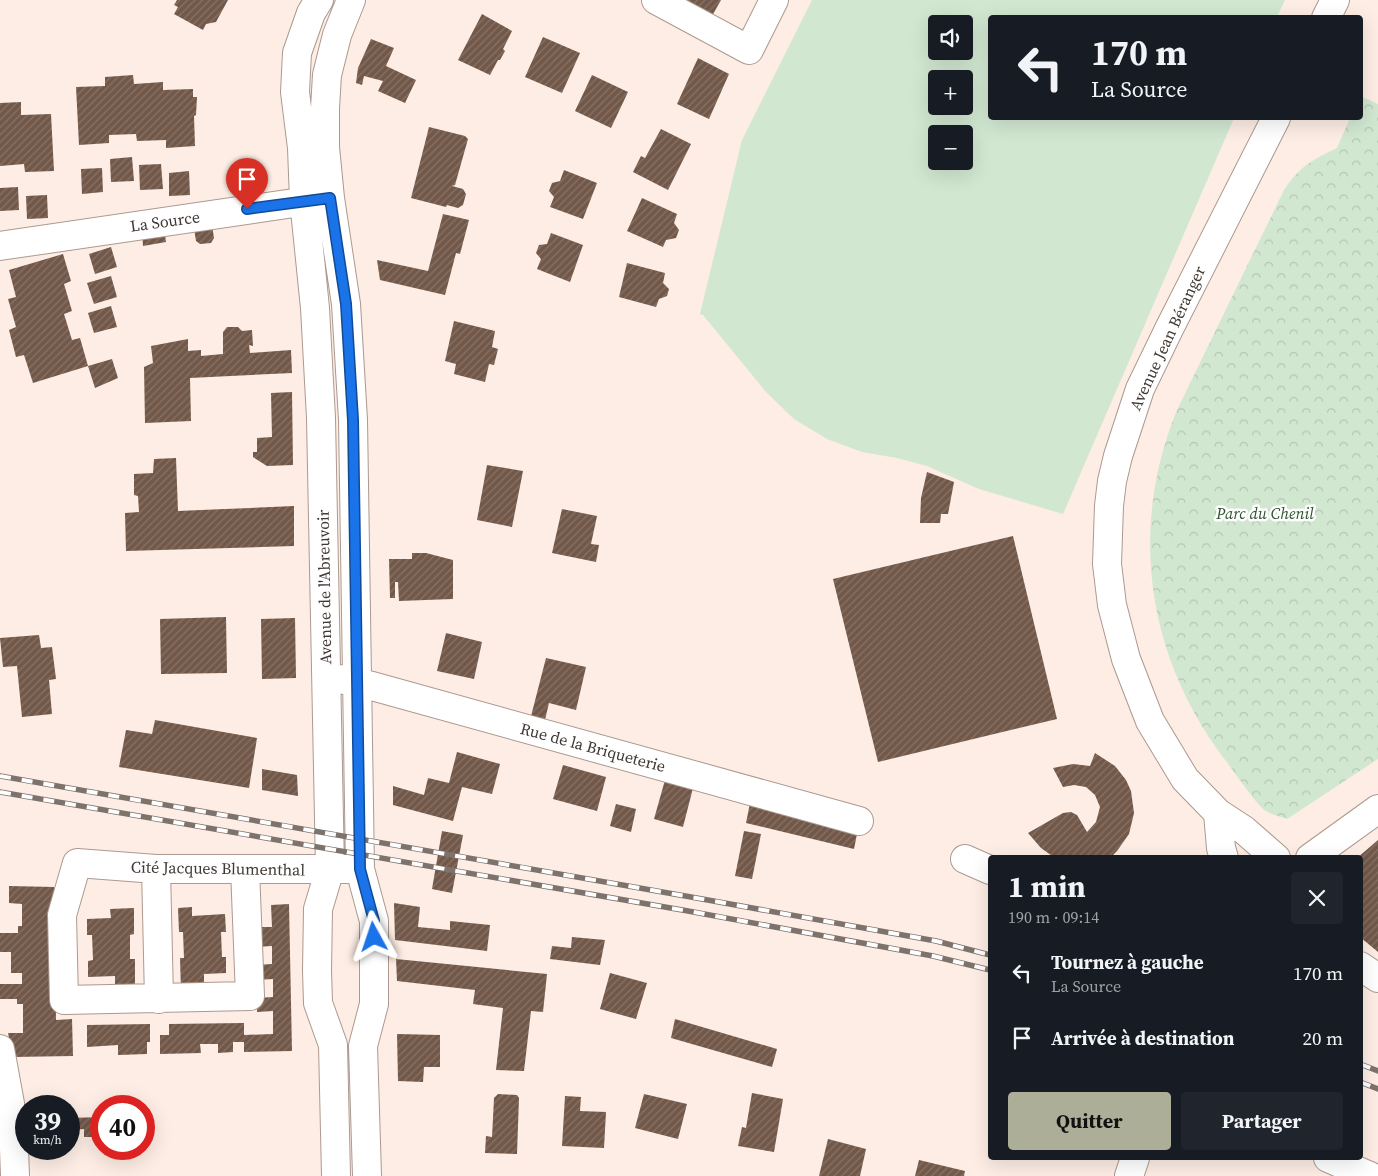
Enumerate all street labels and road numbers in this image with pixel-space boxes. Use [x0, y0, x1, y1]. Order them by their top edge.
street label: La Source [129, 205, 201, 237]
street label: Avenue Jean Béranger [1124, 262, 1210, 414]
street label: Avenue de l'Abreuvoir [312, 509, 336, 665]
street label: Rue de la Briqueterie [518, 717, 668, 777]
street label: Cité Jacques Blumenthal [131, 855, 305, 881]

